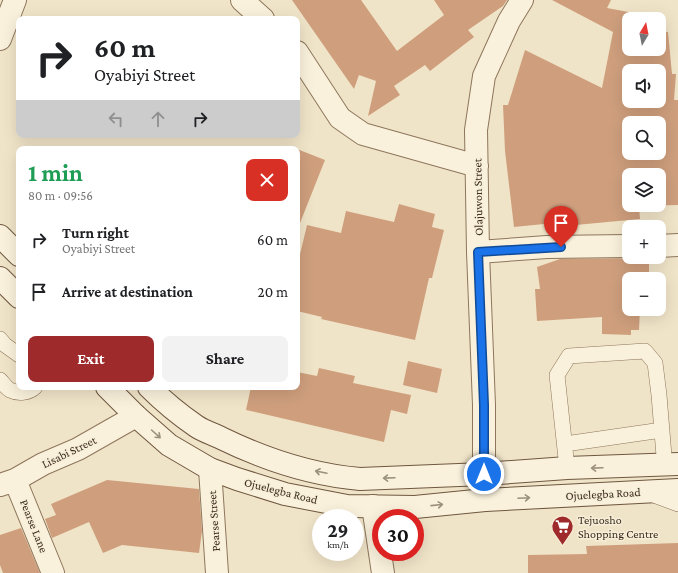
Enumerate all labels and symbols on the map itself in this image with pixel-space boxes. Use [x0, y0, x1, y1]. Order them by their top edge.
north arrow [622, 12, 666, 56]
street label: Olajuwon Street [470, 157, 486, 236]
pin [544, 206, 578, 247]
one-way arrow [150, 429, 161, 438]
street label: Lisabi Street [39, 432, 100, 471]
position arrow [463, 453, 505, 495]
one-way arrow [591, 464, 604, 471]
one-way arrow [315, 468, 328, 476]
one-way arrow [383, 474, 396, 482]
street label: Ojuelegba Road [243, 475, 320, 507]
street label: Ojuelegba Road [565, 485, 642, 503]
street label: Pearse Street [205, 489, 223, 552]
one-way arrow [517, 494, 530, 501]
street label: Pearse Lane [17, 497, 51, 555]
one-way arrow [430, 501, 443, 508]
speed limit sign: 30 [372, 509, 424, 561]
place label: Tejuosho Shopping Centre [578, 513, 658, 541]
supermarket icon: Tejuosho Shopping Centre [550, 514, 576, 547]

